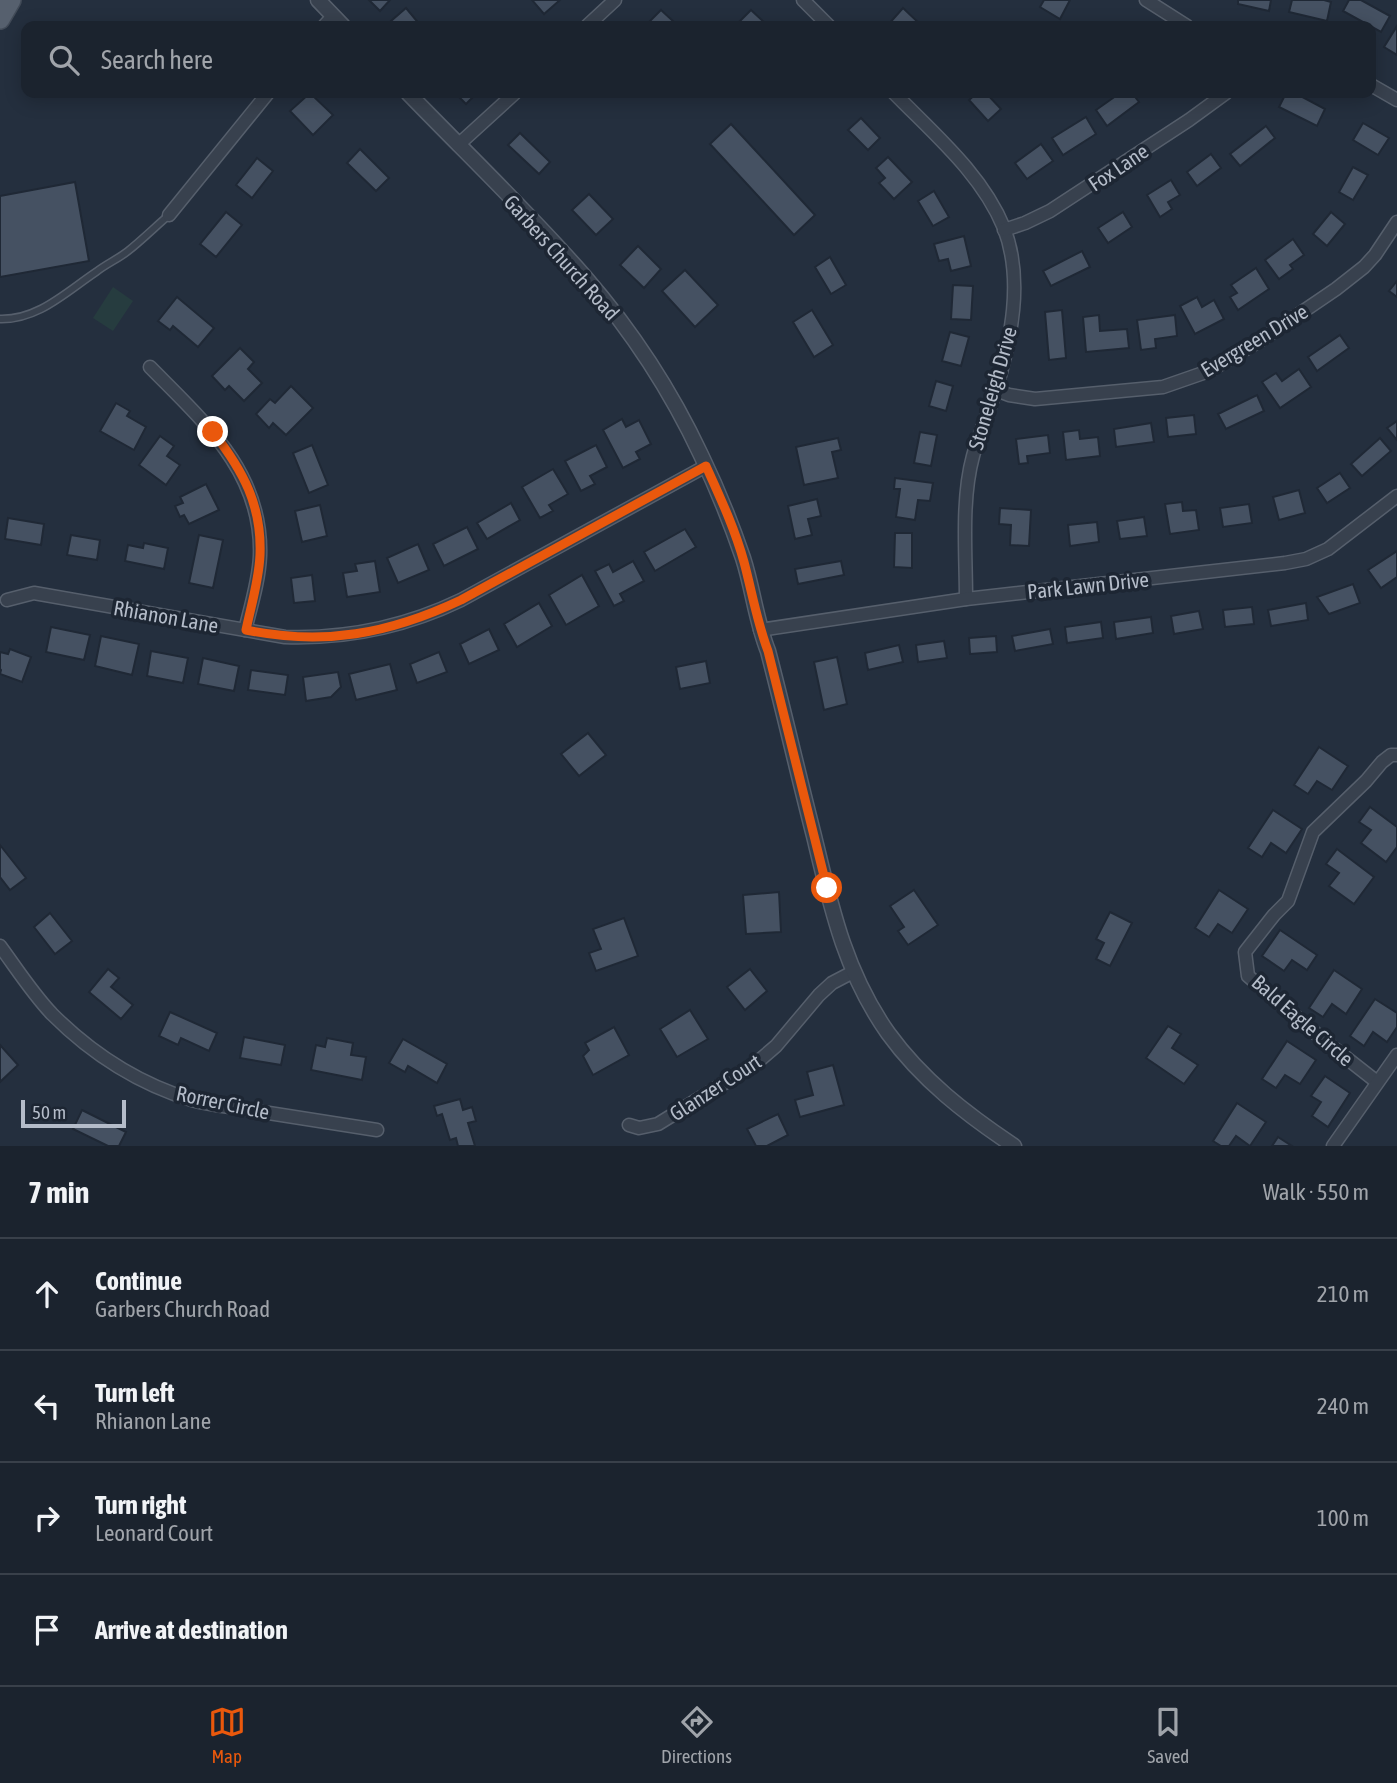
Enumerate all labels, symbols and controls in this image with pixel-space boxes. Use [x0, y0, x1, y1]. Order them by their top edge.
search box [21, 21, 1376, 98]
icon: search [45, 41, 83, 79]
text: Search here [101, 45, 213, 75]
street label: Fox Lane [1084, 138, 1152, 196]
street label: Garbers Church Road [500, 190, 624, 324]
street label: Evergreen Drive [1196, 299, 1312, 381]
street label: Stoneleigh Drive [963, 324, 1021, 452]
route end [197, 416, 228, 447]
street label: Park Lawn Drive [1026, 567, 1150, 603]
street label: Rhianon Lane [112, 595, 220, 637]
route start [811, 872, 842, 903]
street label: Bald Eagle Circle [1247, 969, 1359, 1071]
street label: Glanzer Court [665, 1049, 765, 1125]
street label: Rorrer Circle [174, 1080, 272, 1124]
scale bar [21, 1097, 126, 1129]
text: 50 m [32, 1101, 66, 1123]
text: 7 min [28, 1175, 89, 1209]
text: Walk · 550 m [1263, 1179, 1369, 1205]
text: Continue [95, 1266, 182, 1296]
icon: ahead [28, 1275, 66, 1313]
text: 210 m [1317, 1281, 1369, 1307]
text: Garbers Church Road [95, 1296, 270, 1322]
text: Turn left [95, 1378, 175, 1408]
icon: left [28, 1387, 66, 1425]
text: 240 m [1317, 1393, 1369, 1419]
text: Rhianon Lane [95, 1408, 211, 1434]
text: Turn right [95, 1490, 186, 1520]
icon: right [28, 1499, 66, 1537]
text: 100 m [1317, 1505, 1369, 1531]
text: Leonard Court [95, 1520, 213, 1546]
icon: arrive [28, 1611, 66, 1649]
text: Arrive at destination [95, 1615, 288, 1645]
tab: Map [208, 1703, 246, 1767]
tab: Directions [661, 1703, 732, 1767]
tab: Saved [1147, 1703, 1189, 1767]

